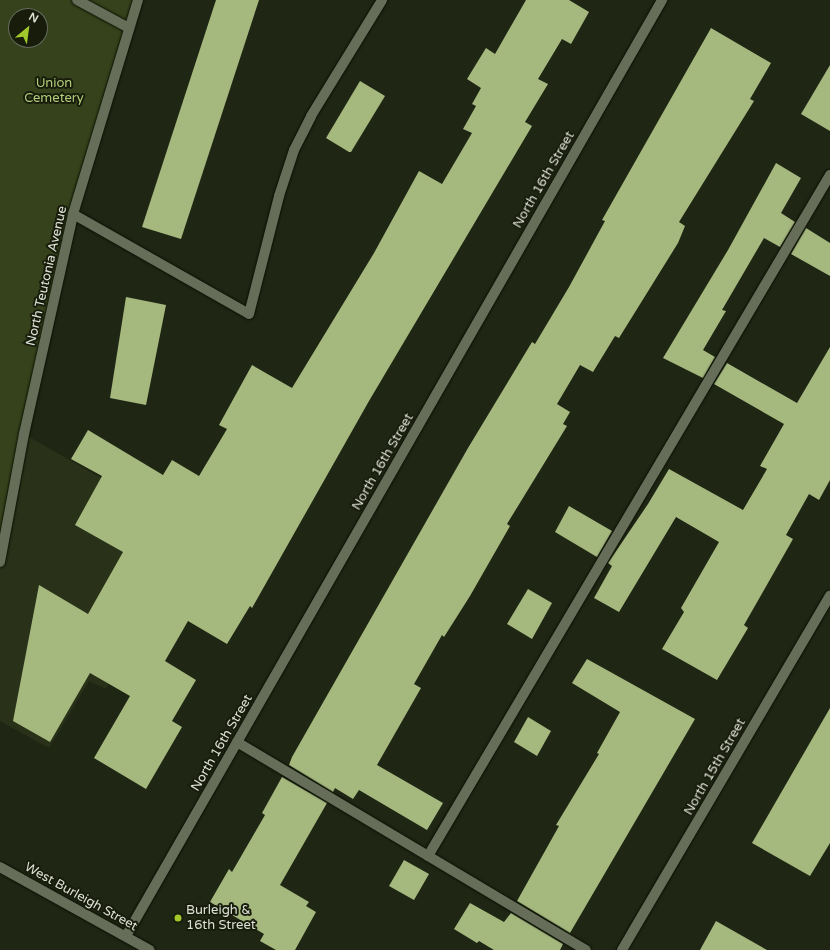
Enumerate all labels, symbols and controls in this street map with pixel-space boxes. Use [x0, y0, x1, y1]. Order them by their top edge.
north arrow [8, 8, 48, 48]
text: N [27, 10, 41, 26]
park label: Union Cemetery [24, 76, 84, 107]
street label: North 16th Street [510, 129, 578, 231]
street label: North Teutonia Avenue [23, 205, 71, 347]
street label: North 16th Street [349, 411, 417, 513]
street label: North 16th Street [188, 692, 256, 794]
street label: North 15th Street [681, 716, 749, 818]
street label: West Burleigh Street [22, 859, 140, 935]
place label: Burleigh & 16th Street [186, 903, 256, 934]
marker: Burleigh & 16th Street [173, 913, 183, 923]

